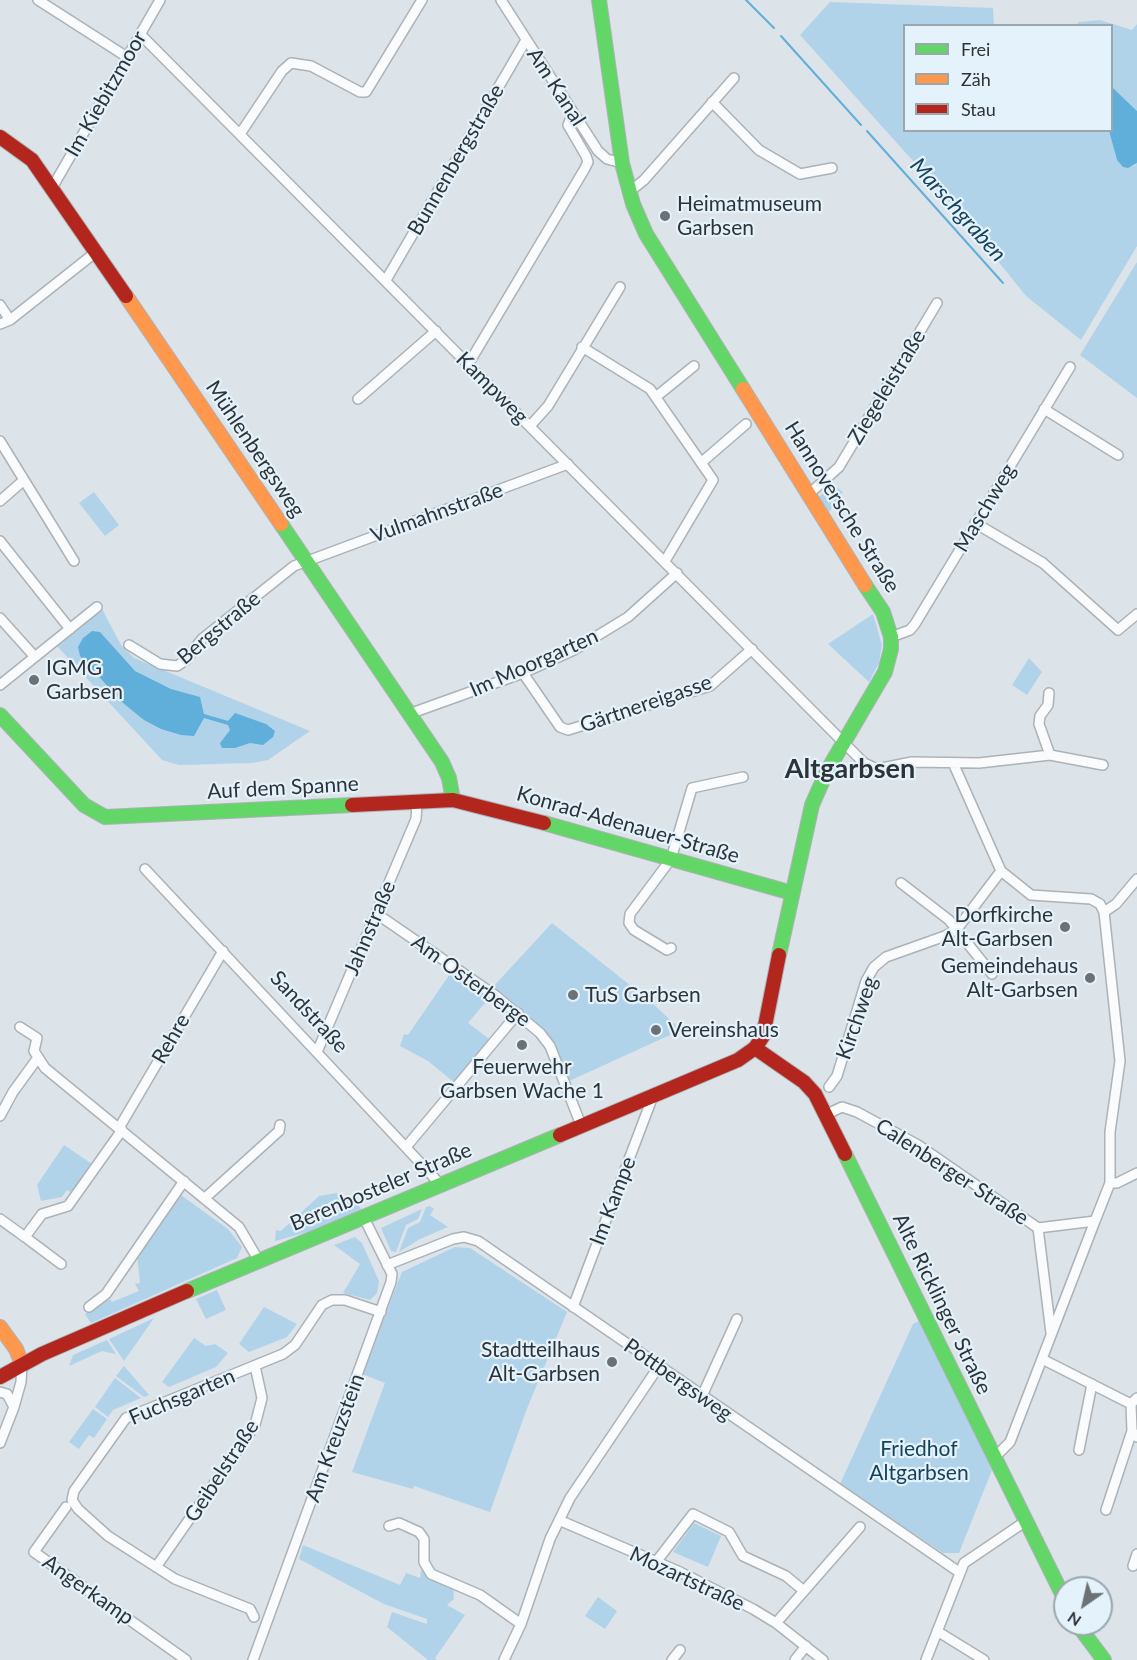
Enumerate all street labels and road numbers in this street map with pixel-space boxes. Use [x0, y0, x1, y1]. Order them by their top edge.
street label: Im Kiebitzmoor [60, 27, 152, 161]
street label: Am Kanal [521, 43, 591, 131]
street label: Bunnenbergstraße [403, 80, 509, 240]
street label: Ziegeleistraße [843, 325, 931, 449]
street label: Kampweg [451, 347, 533, 429]
street label: Mühlenbergsweg [200, 376, 310, 522]
street label: Hannoversche Straße [779, 417, 905, 597]
street label: Maschweg [949, 459, 1021, 557]
street label: Vulmahnstraße [367, 477, 507, 549]
street label: Bergstraße [172, 586, 266, 670]
street label: Im Moorgarten [466, 623, 602, 703]
street label: Gärtnereigasse [577, 670, 715, 738]
street label: Auf dem Spanne [207, 771, 359, 805]
street label: Konrad-Adenauer-Straße [514, 781, 742, 869]
street label: Jahnstraße [339, 877, 401, 979]
street label: Am Osterberge [407, 929, 535, 1033]
street label: Sandstraße [265, 966, 353, 1058]
street label: Kirchweg [831, 973, 883, 1063]
street label: Rehre [147, 1009, 195, 1069]
street label: Calenberger Straße [871, 1113, 1033, 1231]
street label: Berenbosteler Straße [287, 1137, 475, 1237]
street label: Im Kampe [585, 1153, 641, 1249]
street label: Alte Ricklinger Straße [887, 1209, 997, 1399]
street label: Pottbergsweg [619, 1333, 737, 1427]
street label: Fuchsgarten [125, 1363, 239, 1431]
street label: Am Kreuzstein [300, 1370, 370, 1506]
street label: Geibelstraße [180, 1415, 264, 1527]
street label: Mozartstraße [626, 1541, 748, 1617]
street label: Angerkamp [38, 1549, 138, 1631]

